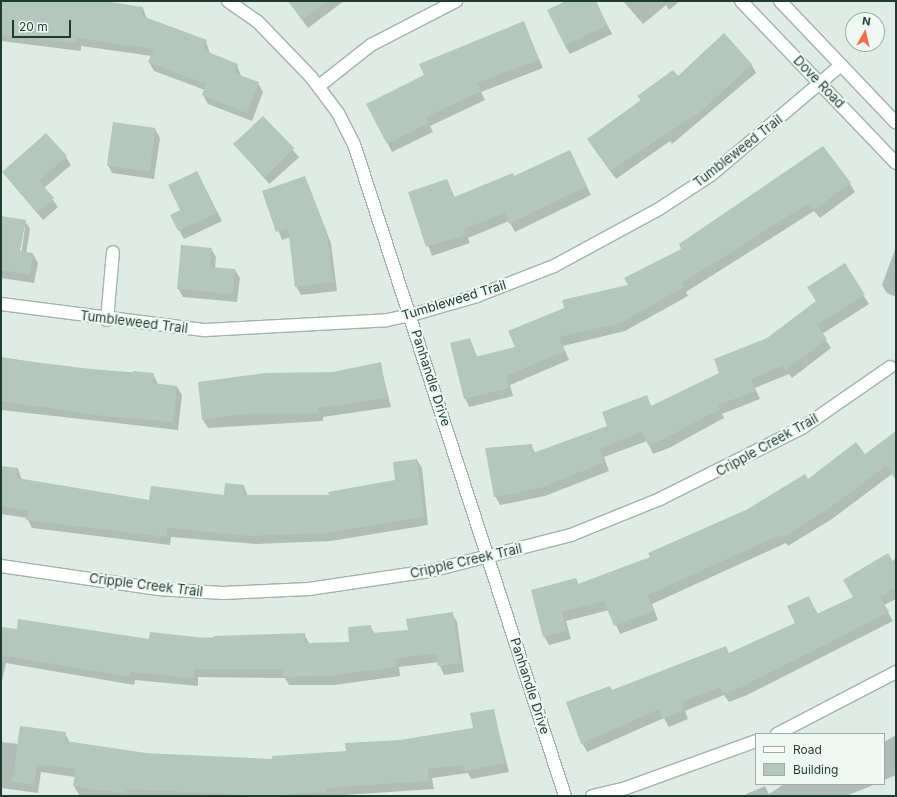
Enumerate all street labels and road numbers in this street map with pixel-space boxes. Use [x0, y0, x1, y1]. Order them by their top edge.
street label: Dove Road [790, 53, 848, 111]
street label: Tumbleweed Trail [691, 112, 785, 190]
street label: Tumbleweed Trail [400, 277, 508, 323]
street label: Tumbleweed Trail [79, 308, 189, 336]
street label: Panhandle Drive [408, 328, 454, 428]
street label: Cripple Creek Trail [713, 410, 821, 480]
street label: Cripple Creek Trail [409, 541, 523, 581]
street label: Cripple Creek Trail [88, 570, 204, 600]
street label: Panhandle Drive [507, 636, 553, 736]

